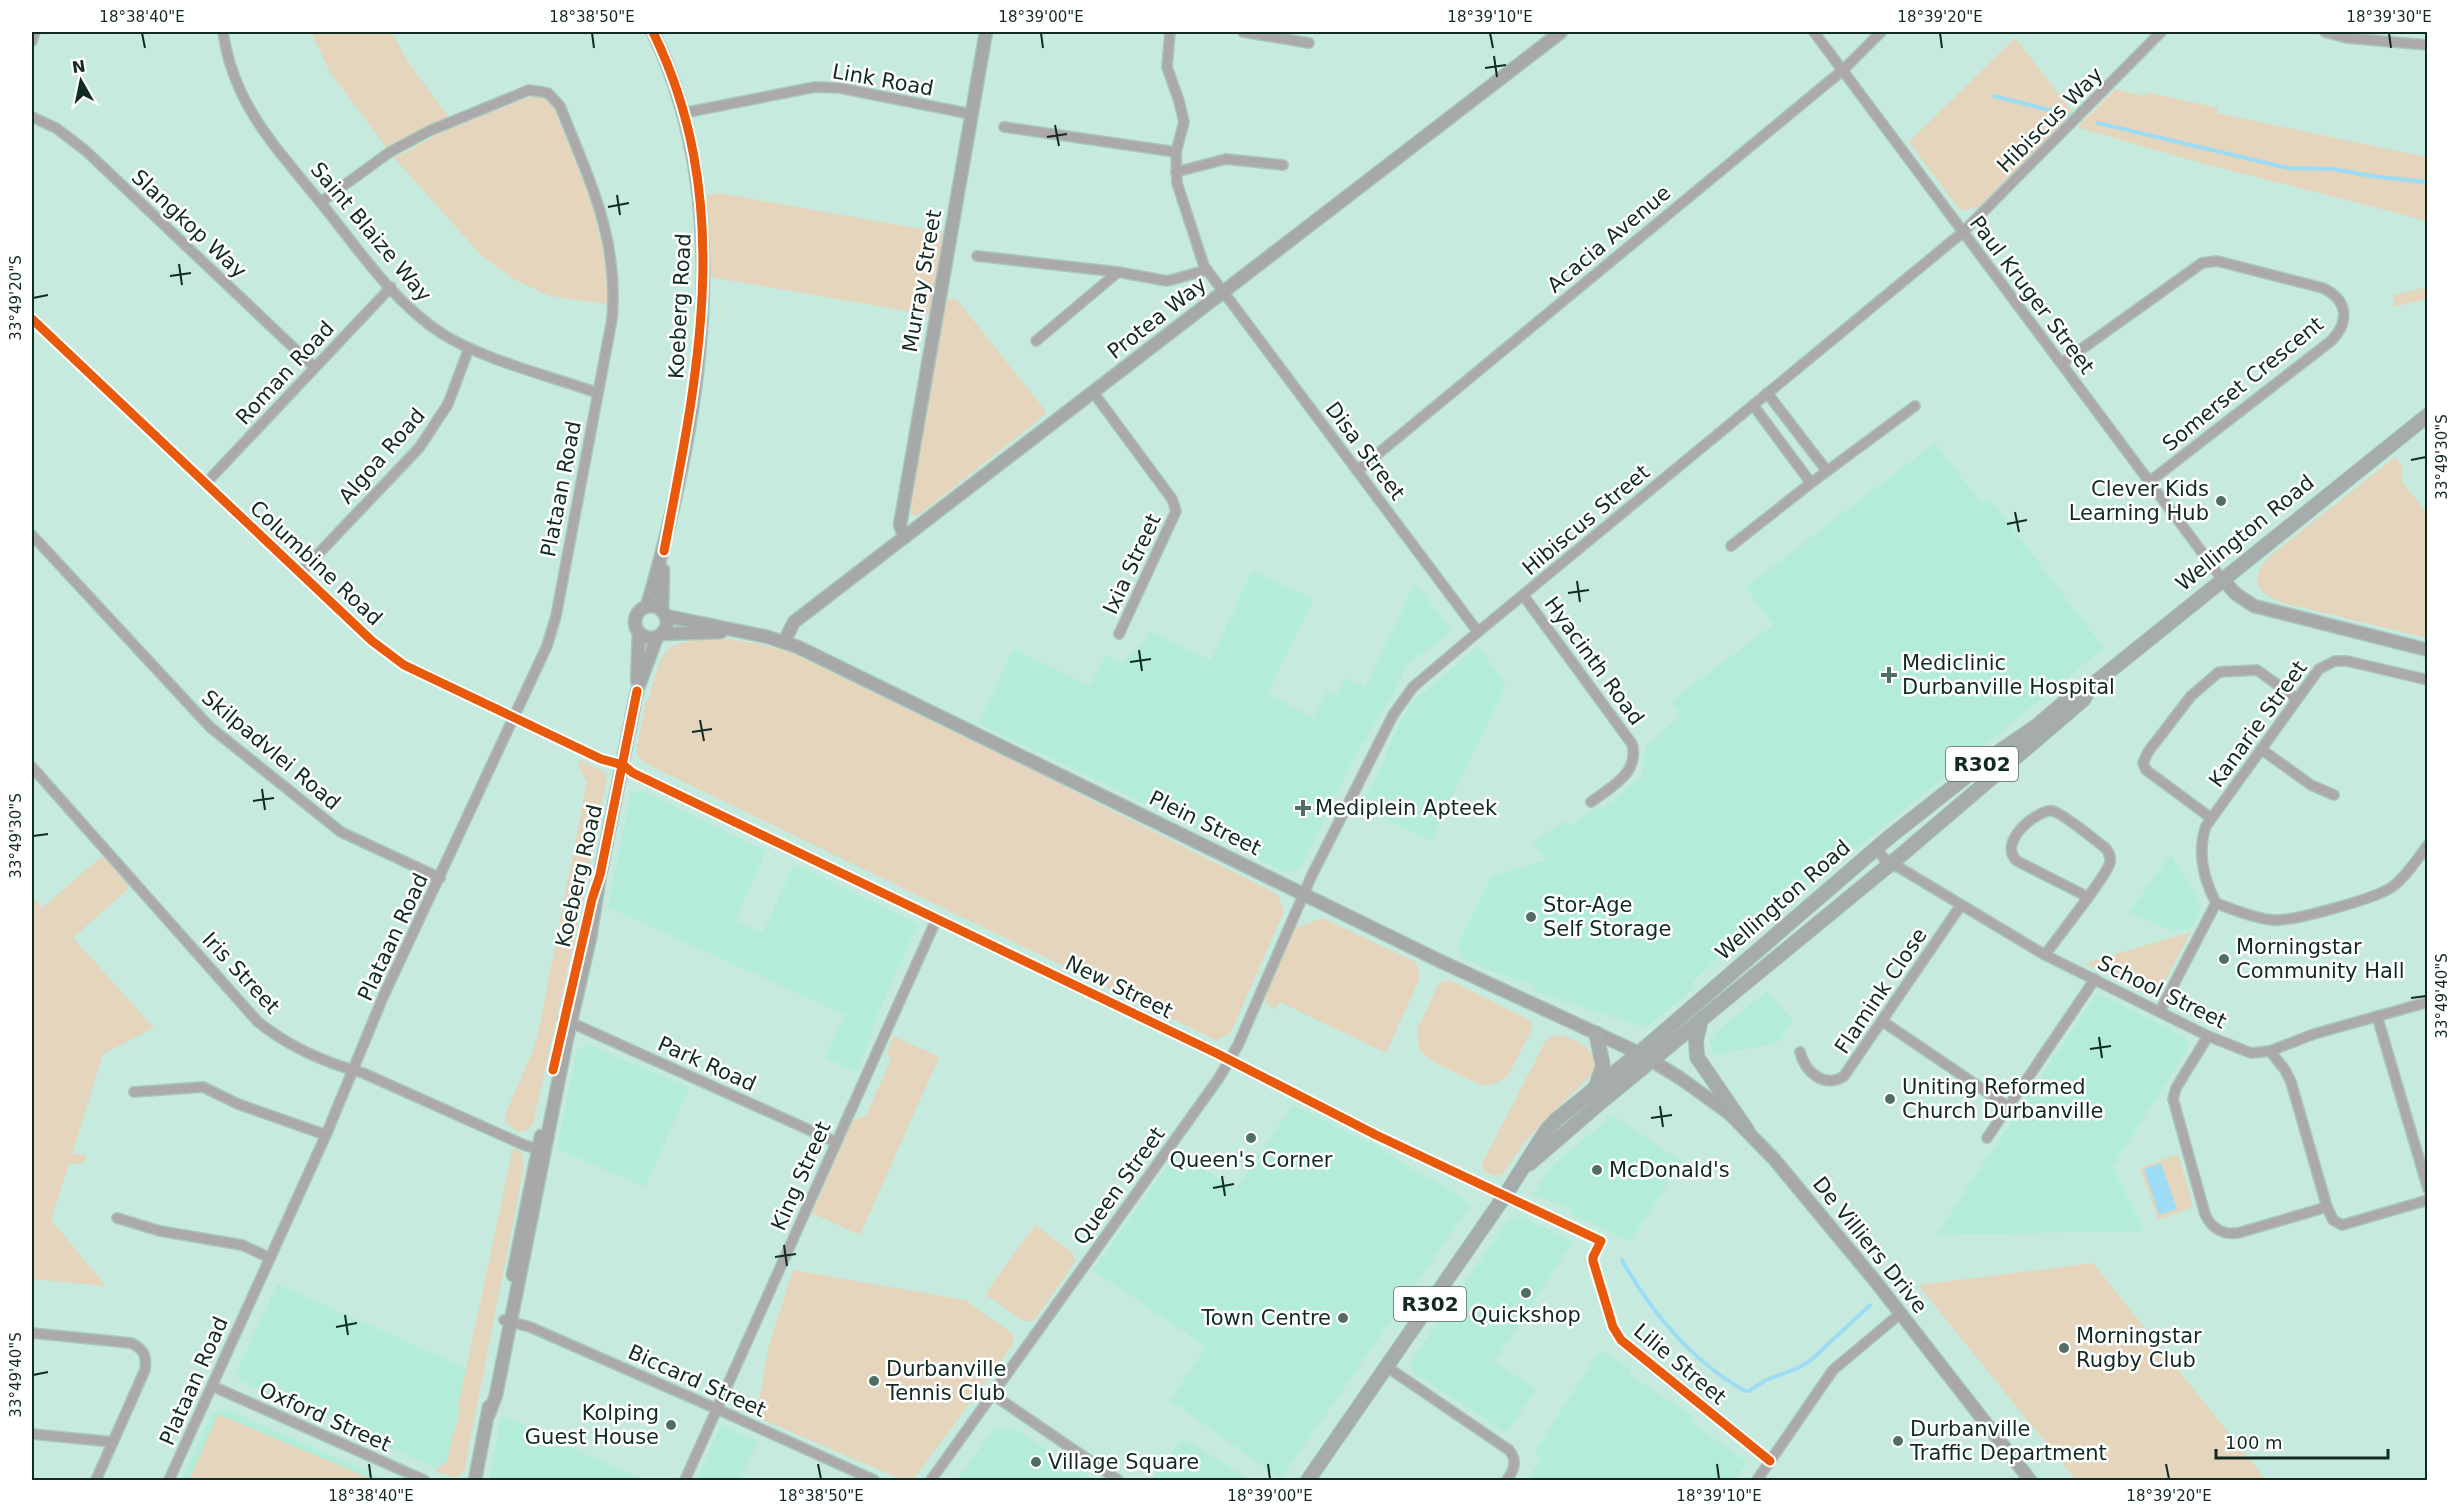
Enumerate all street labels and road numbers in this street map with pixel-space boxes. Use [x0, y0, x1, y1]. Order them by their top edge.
street label: Link Road [831, 59, 935, 101]
street label: Hibiscus Way [1992, 62, 2108, 178]
street label: Saint Blaize Way [306, 157, 436, 307]
street label: Slangkop Way [127, 165, 251, 283]
street label: Acacia Avenue [1543, 181, 1675, 297]
street label: Murray Street [898, 208, 946, 354]
street label: Paul Kruger Street [1965, 211, 2099, 379]
street label: Koeberg Road [664, 233, 696, 379]
street label: Protea Way [1103, 272, 1211, 364]
street label: Somerset Crescent [2158, 312, 2328, 456]
street label: Roman Road [231, 316, 339, 430]
street label: Disa Street [1320, 397, 1410, 505]
street label: Algoa Road [334, 403, 430, 509]
street label: Plataan Road [536, 419, 586, 559]
street label: Hibiscus Street [1518, 460, 1654, 580]
street label: Wellington Road [2171, 470, 2319, 596]
street label: Columbine Road [245, 496, 387, 630]
street label: Ixia Street [1098, 510, 1166, 618]
street label: Hyacinth Road [1539, 592, 1649, 730]
street label: Kanarie Street [2204, 656, 2312, 792]
street label: Skilpadvlei Road [197, 685, 345, 815]
road number: R302 [1946, 747, 2018, 781]
street label: Plein Street [1145, 786, 1265, 860]
street label: Koeberg Road [551, 802, 607, 950]
street label: Wellington Road [1711, 835, 1855, 965]
street label: Plataan Road [353, 869, 433, 1005]
street label: Flamink Close [1830, 924, 1932, 1058]
street label: Iris Street [197, 927, 285, 1019]
street label: School Street [2094, 950, 2230, 1034]
street label: New Street [1061, 951, 1177, 1023]
street label: Park Road [654, 1032, 760, 1096]
street label: King Street [766, 1118, 836, 1234]
street label: Queen Street [1068, 1123, 1170, 1249]
street label: De Villiers Drive [1808, 1172, 1932, 1318]
road number: R302 [1394, 1287, 1466, 1321]
street label: Plataan Road [155, 1313, 233, 1449]
street label: Lilie Street [1629, 1319, 1731, 1409]
street label: Biccard Street [624, 1340, 770, 1422]
street label: Oxford Street [256, 1377, 394, 1457]

